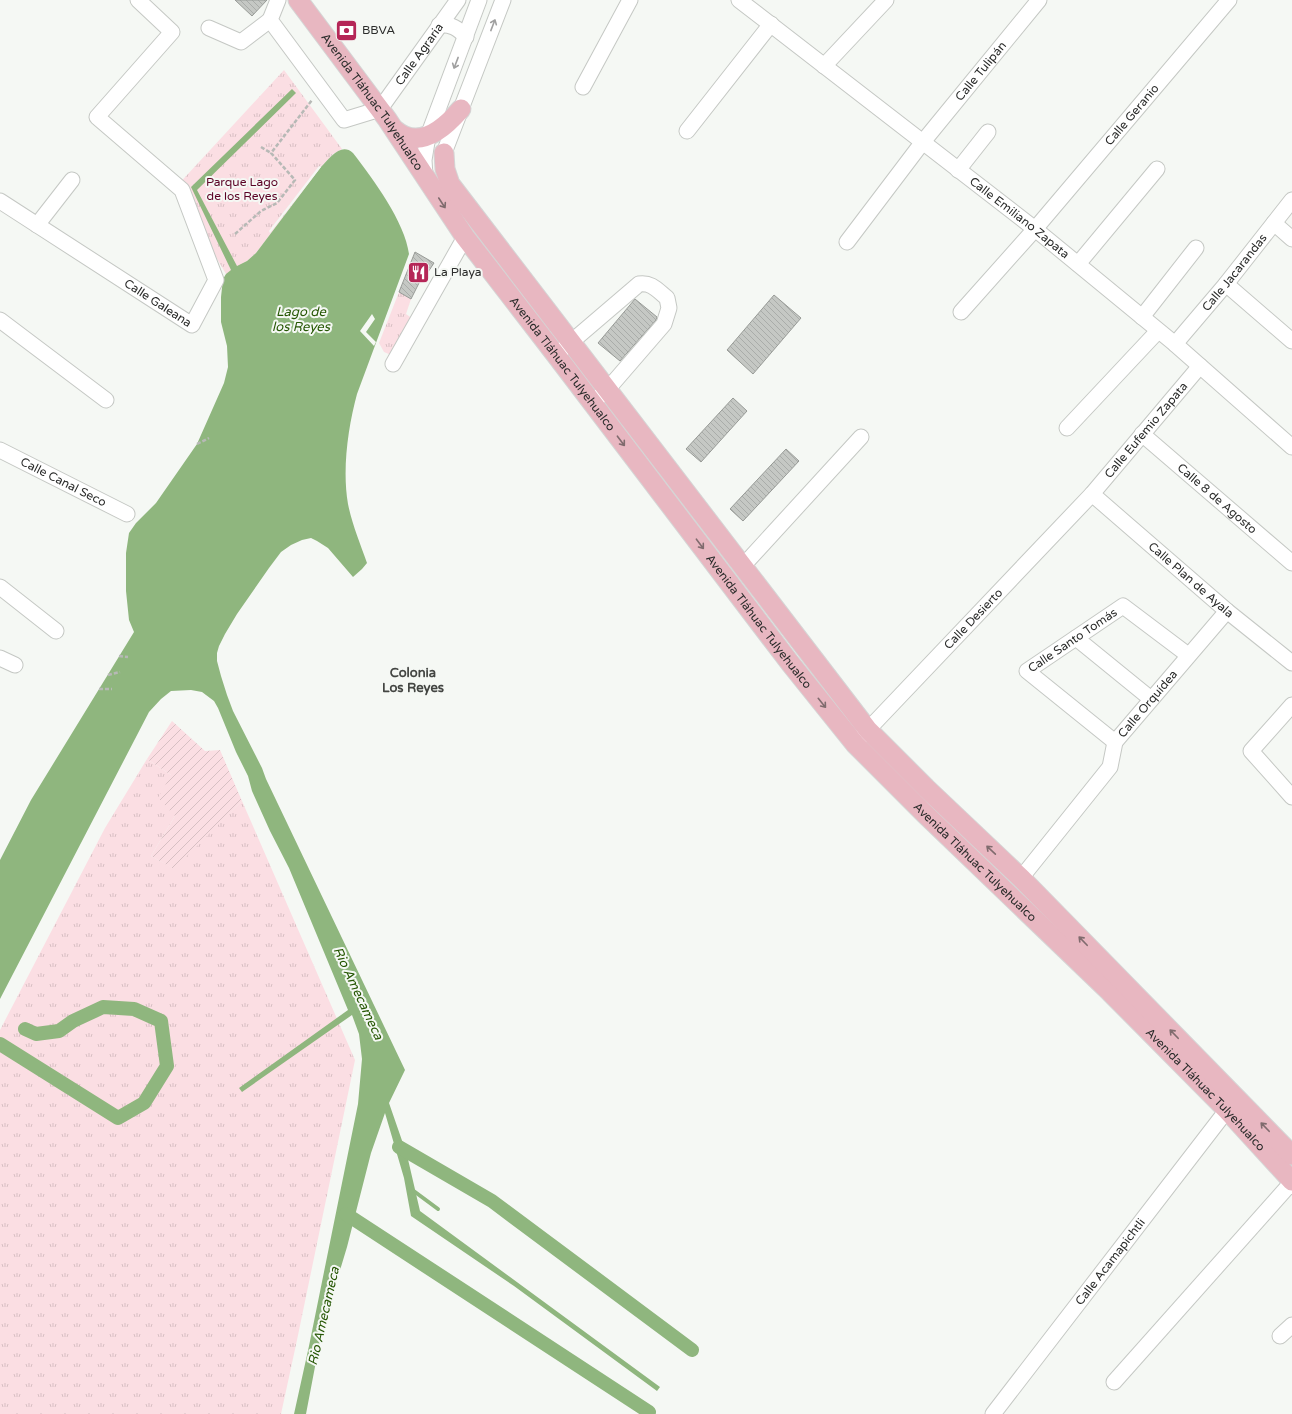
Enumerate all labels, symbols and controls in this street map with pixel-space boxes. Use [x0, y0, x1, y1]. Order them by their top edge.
bank icon: BBVA [334, 17, 360, 43]
one-way arrow [490, 19, 498, 31]
street label: Calle Agraria [392, 20, 446, 88]
place label: BBVA [362, 23, 395, 37]
street label: Avenida Tláhuac Tulyehualco [318, 31, 426, 173]
street label: Calle Tulipán [952, 39, 1009, 104]
one-way arrow [451, 56, 459, 68]
street label: Calle Geranio [1102, 81, 1162, 148]
street label: Calle Emiliano Zapata [967, 174, 1072, 261]
park label: Parque Lago de los Reyes [206, 175, 278, 203]
one-way arrow [439, 197, 447, 209]
street label: Calle Jacarandas [1199, 231, 1270, 314]
restaurant icon: La Playa [405, 259, 431, 285]
place label: La Playa [434, 265, 482, 279]
street label: Calle Galeana [122, 276, 194, 330]
street label: Avenida Tláhuac Tulyehualco [507, 294, 618, 434]
water label: Lago de los Reyes [272, 304, 331, 335]
street label: Calle Eufemio Zapata [1102, 379, 1190, 481]
one-way arrow [617, 435, 626, 446]
street label: Calle Canal Seco [18, 455, 109, 509]
street label: Calle 8 de Agosto [1174, 461, 1260, 537]
one-way arrow [696, 539, 704, 550]
street label: Calle Plan de Ayala [1146, 539, 1236, 620]
street label: Avenida Tláhuac Tulyehualco [703, 552, 815, 691]
street label: Calle Desierto [941, 586, 1005, 652]
street label: Calle Santo Tomás [1025, 605, 1120, 675]
district label: Colonia Los Reyes [382, 665, 444, 696]
street label: Calle Orquídea [1115, 667, 1180, 740]
one-way arrow [818, 697, 826, 708]
street label: Avenida Tláhuac Tulyehualco [911, 800, 1039, 924]
one-way arrow [985, 845, 996, 854]
one-way arrow [1078, 936, 1088, 946]
water label: Rio Amecameca [330, 945, 387, 1043]
street label: Avenida Tláhuac Tulyehualco [1143, 1025, 1268, 1154]
one-way arrow [1169, 1029, 1179, 1039]
one-way arrow [1260, 1122, 1270, 1132]
street label: Calle Acamapichtli [1072, 1216, 1148, 1308]
water label: Rio Amecameca [305, 1265, 343, 1367]

